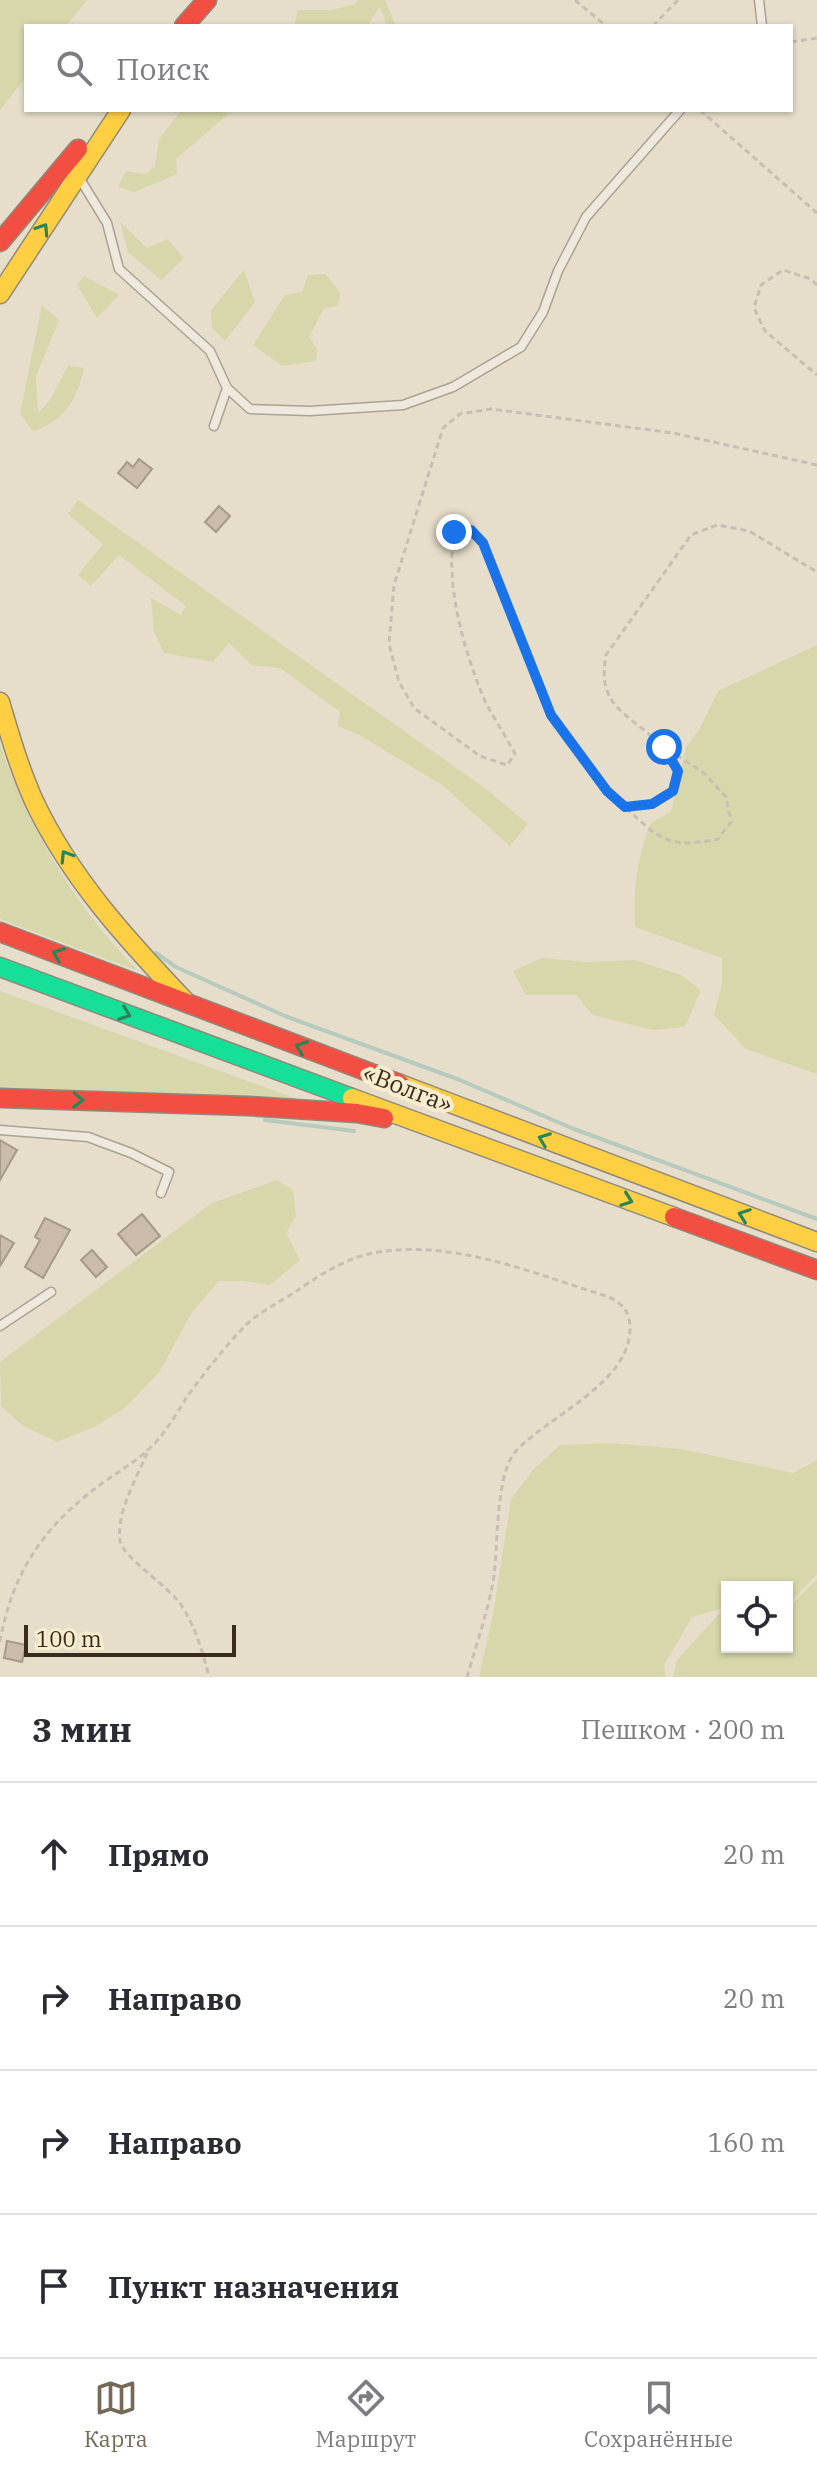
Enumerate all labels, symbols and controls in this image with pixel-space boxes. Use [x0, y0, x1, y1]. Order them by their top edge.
search box [24, 24, 793, 112]
icon: search [52, 46, 96, 90]
text: Поиск [116, 49, 209, 88]
one-way arrow [33, 223, 48, 238]
route end [436, 514, 472, 550]
route start [646, 729, 682, 765]
one-way arrow [61, 851, 76, 865]
one-way arrow [52, 947, 66, 964]
one-way arrow [118, 1004, 132, 1021]
one-way arrow [295, 1040, 309, 1057]
street label: «Волга» [359, 1056, 457, 1120]
one-way arrow [72, 1091, 85, 1109]
one-way arrow [537, 1132, 551, 1149]
one-way arrow [619, 1190, 633, 1207]
one-way arrow [738, 1208, 752, 1224]
map controls [721, 1581, 793, 1653]
button: locate [721, 1581, 793, 1653]
scale bar [24, 1621, 236, 1657]
text: 100 m [36, 1624, 102, 1653]
text: 3 мин [32, 1707, 132, 1751]
text: Пешком · 200 m [581, 1712, 785, 1746]
icon: ahead [32, 1832, 76, 1876]
text: Прямо [108, 1835, 209, 1874]
text: 20 m [723, 1837, 785, 1871]
icon: right [32, 1976, 76, 2020]
text: Направо [108, 1979, 242, 2018]
text: 20 m [723, 1981, 785, 2015]
icon: right [32, 2120, 76, 2164]
text: Направо [108, 2123, 242, 2162]
text: 160 m [707, 2125, 785, 2159]
icon: arrive [32, 2264, 76, 2308]
text: Пункт назначения [108, 2267, 399, 2306]
tab: Карта [84, 2376, 148, 2453]
tab: Маршрут [316, 2376, 416, 2453]
tab: Сохранённые [584, 2376, 733, 2453]

